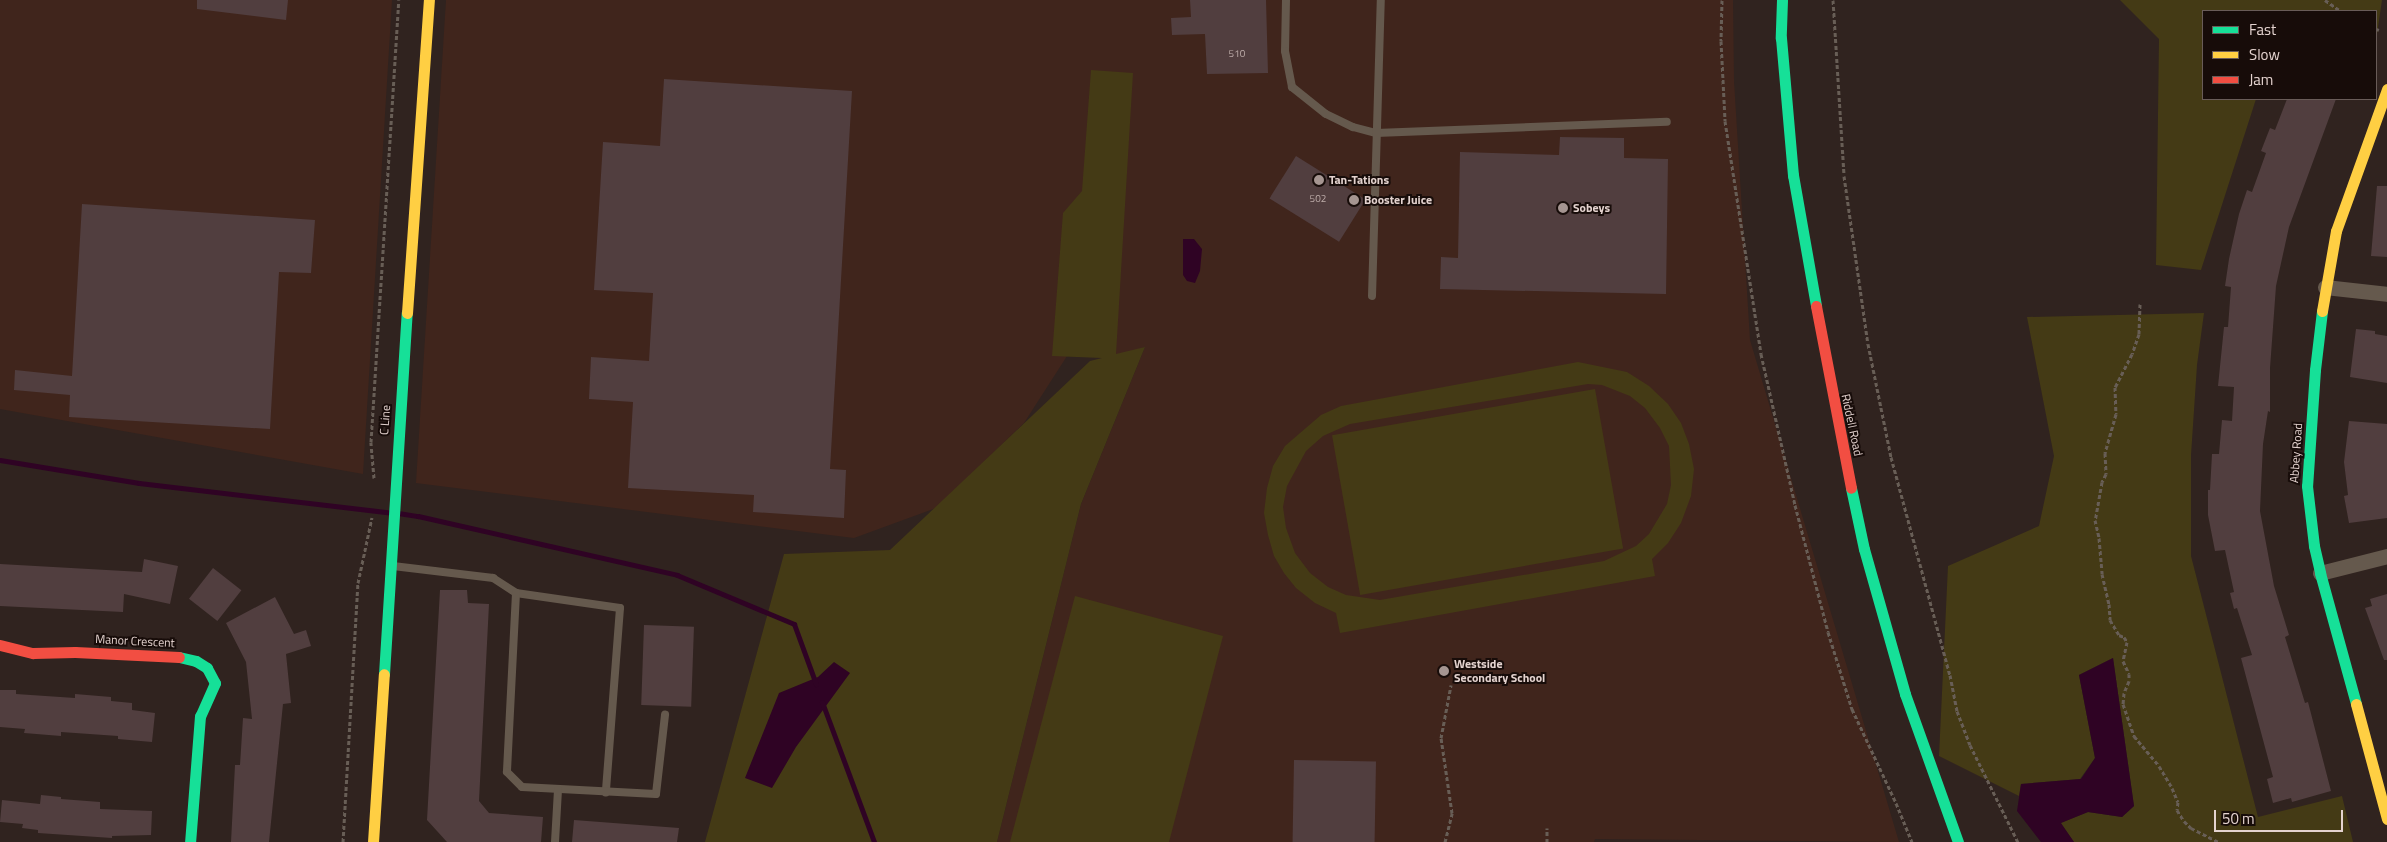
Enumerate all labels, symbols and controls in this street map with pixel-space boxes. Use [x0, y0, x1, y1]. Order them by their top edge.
legend [2202, 10, 2377, 100]
text: Fast [2249, 18, 2276, 41]
text: Slow [2249, 43, 2280, 66]
house number: 510 [1229, 48, 1245, 60]
text: Jam [2249, 68, 2273, 91]
place label: Tan-Tations [1329, 173, 1389, 187]
marker: Tan-Tations [1313, 174, 1325, 186]
house number: 502 [1310, 193, 1326, 205]
place label: Booster Juice [1364, 193, 1432, 207]
marker: Booster Juice [1348, 194, 1360, 206]
place label: Sobeys [1573, 201, 1610, 215]
marker: Sobeys [1557, 202, 1569, 214]
street label: Riddell Road [1838, 393, 1866, 457]
street label: C Line [377, 405, 393, 435]
street label: Abbey Road [2287, 422, 2305, 484]
street label: Manor Crescent [95, 632, 175, 650]
place label: Westside Secondary School [1454, 657, 1545, 685]
marker: Westside Secondary School [1438, 665, 1450, 677]
scale bar [2217, 800, 2346, 832]
text: 50 m [2222, 807, 2255, 830]

